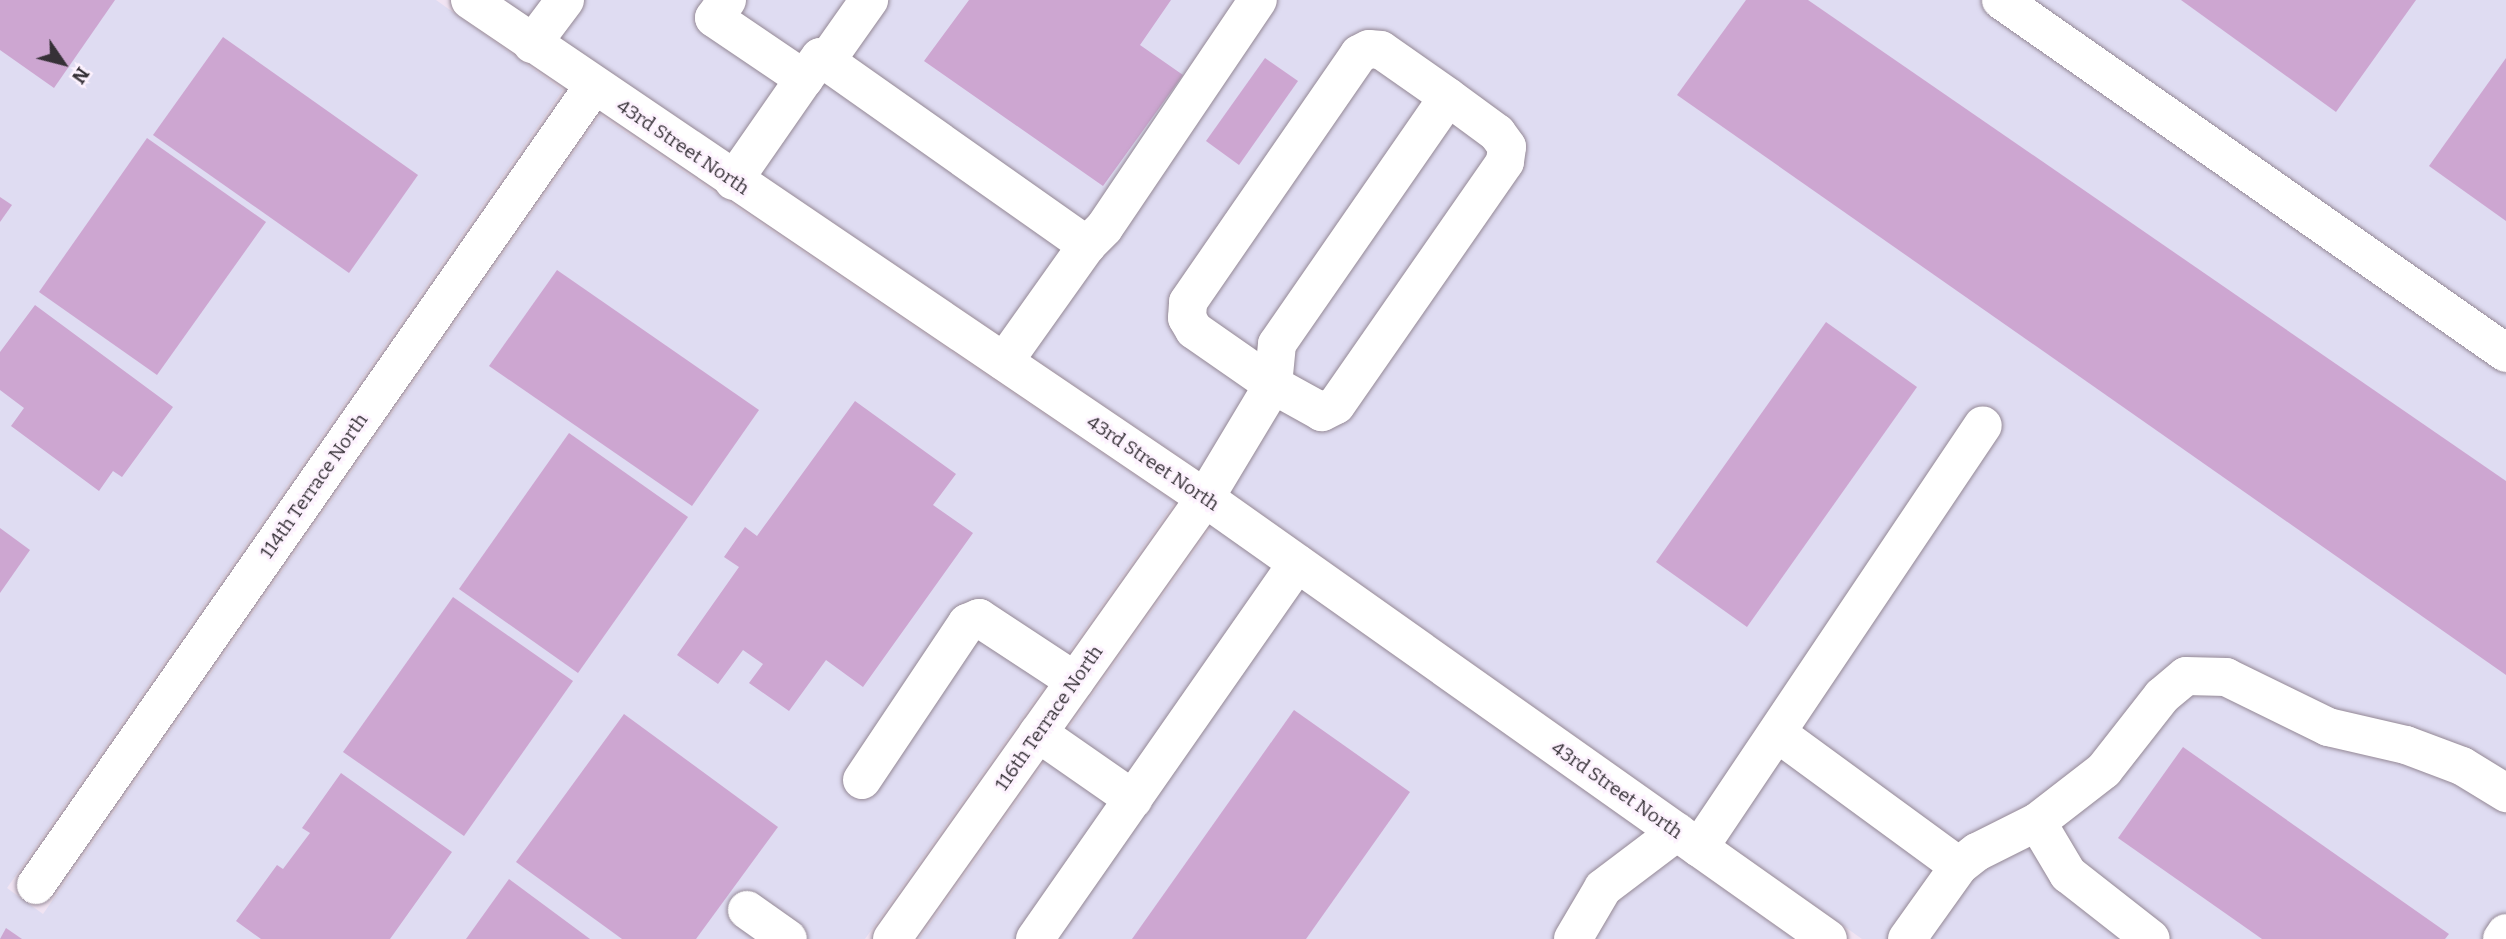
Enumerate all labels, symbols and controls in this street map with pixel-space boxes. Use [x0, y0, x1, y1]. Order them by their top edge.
north arrow [28, 28, 98, 98]
text: N [67, 63, 94, 88]
street label: 43rd Street North [613, 94, 753, 200]
street label: 114th Terrace North [255, 409, 373, 563]
street label: 43rd Street North [1083, 410, 1223, 516]
street label: 116th Terrace North [990, 641, 1108, 795]
street label: 43rd Street North [1547, 736, 1687, 844]

